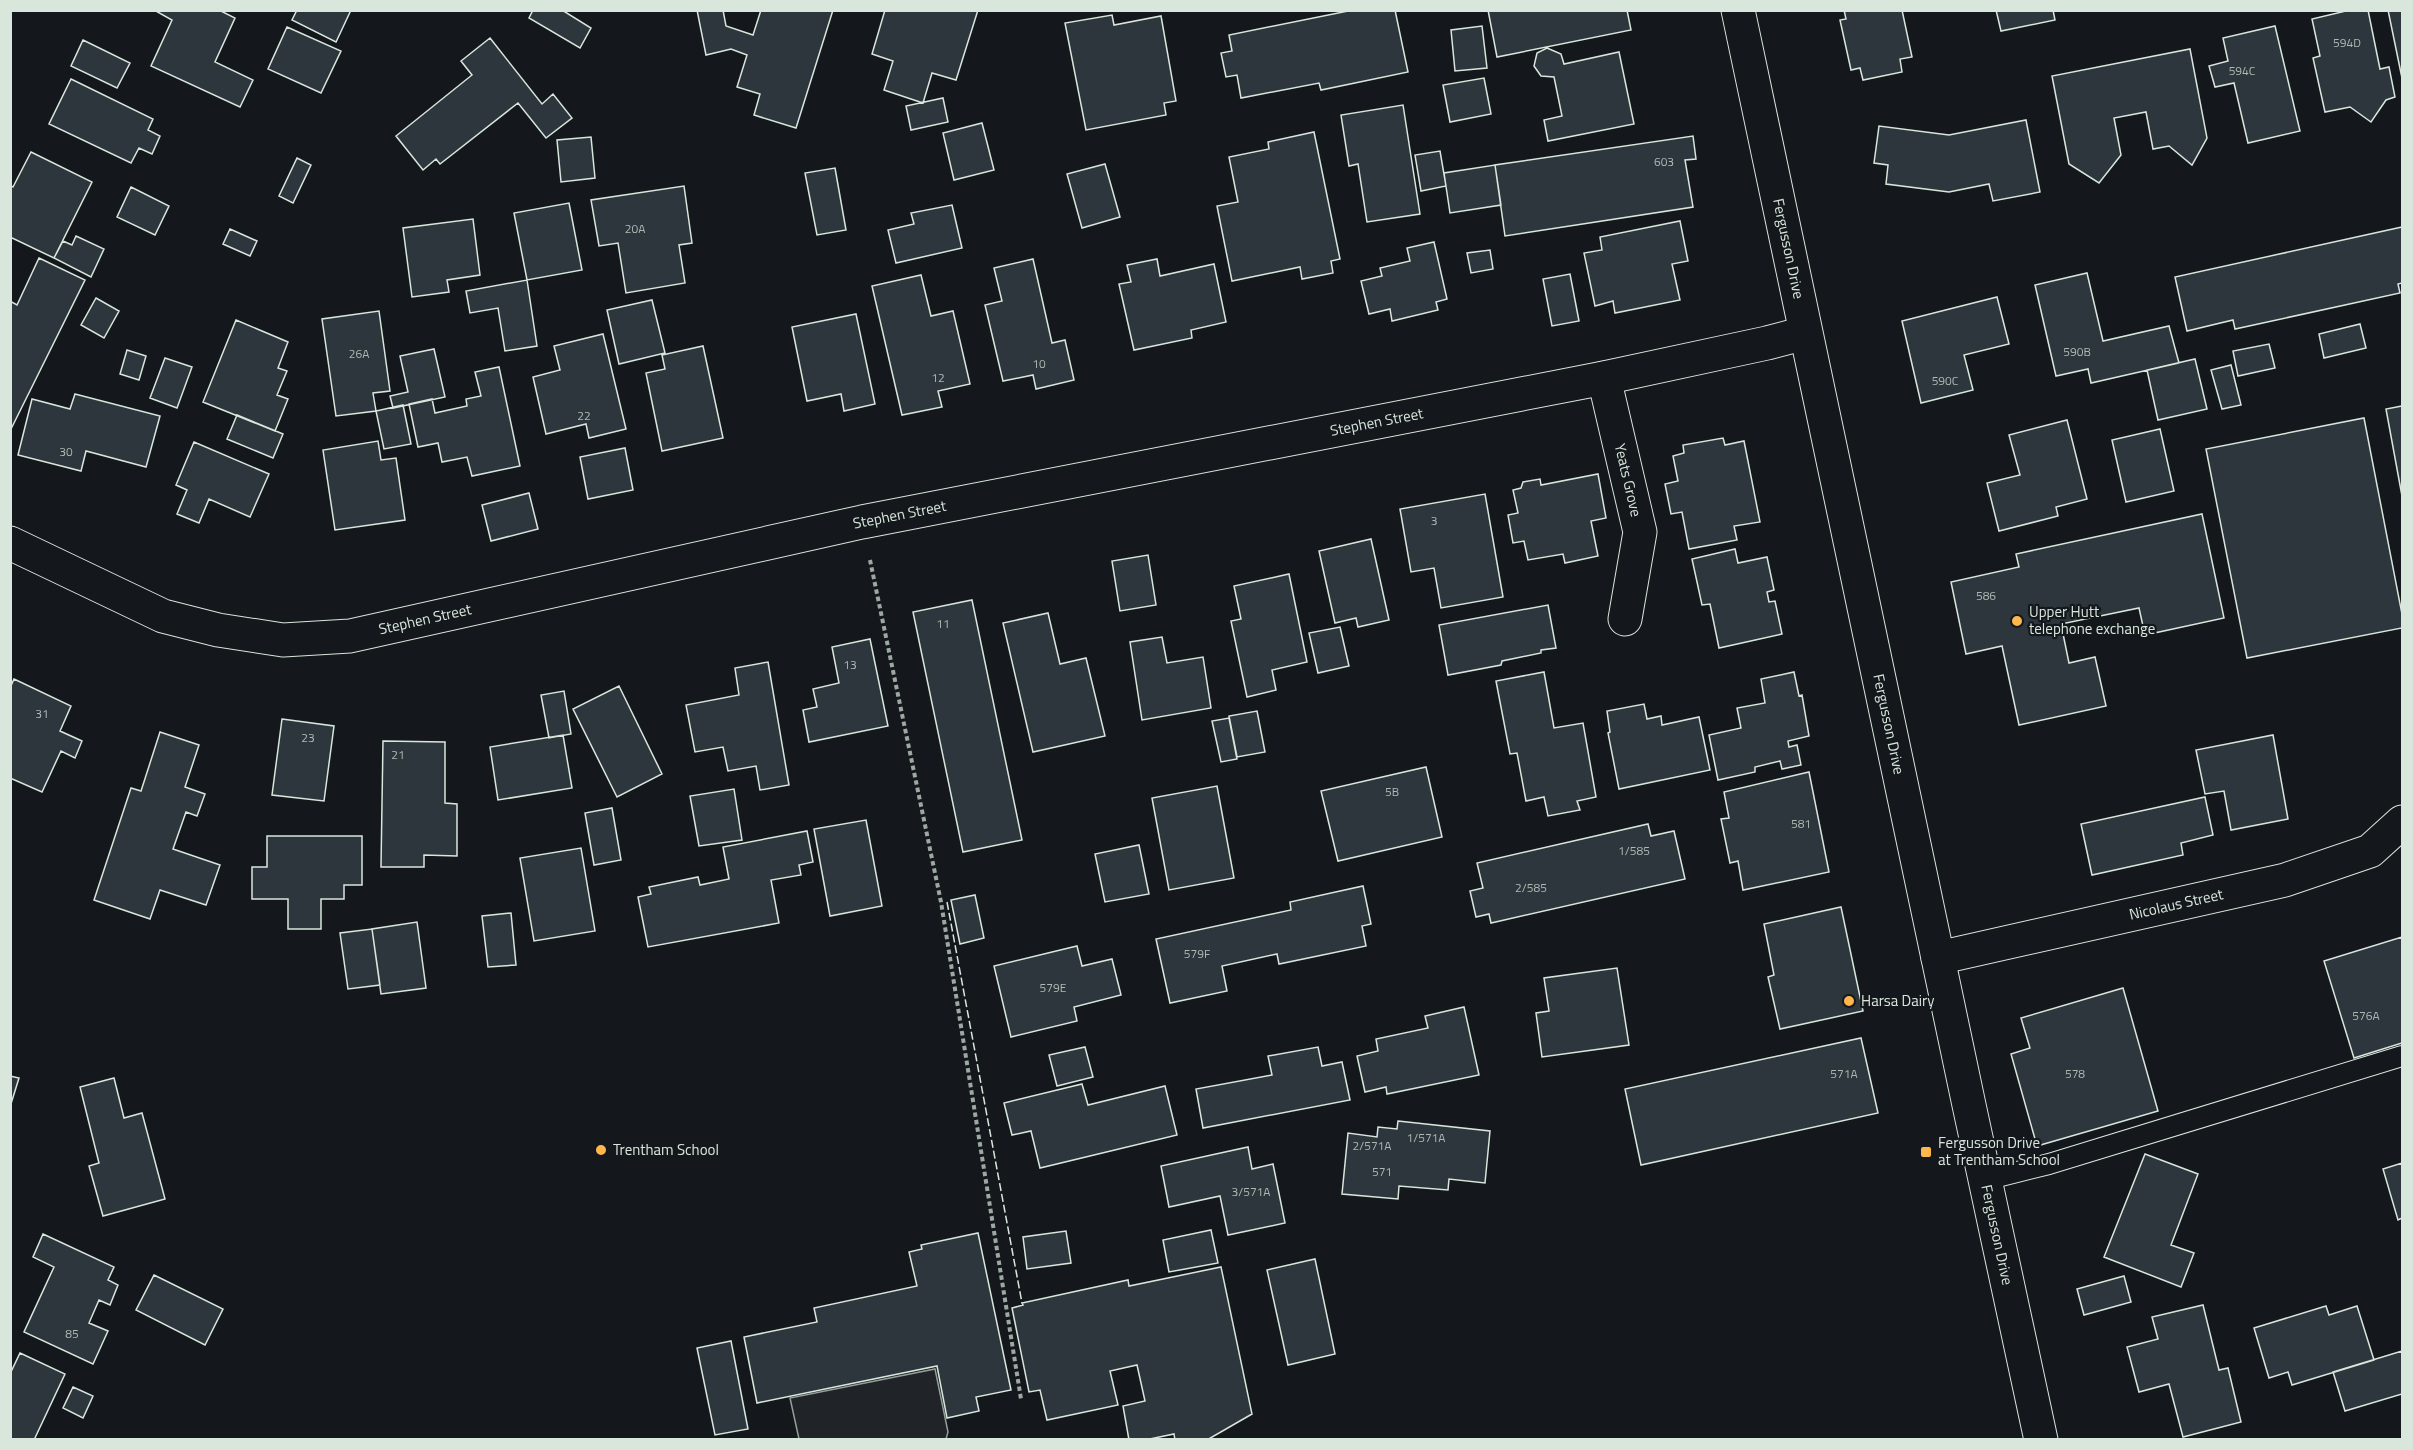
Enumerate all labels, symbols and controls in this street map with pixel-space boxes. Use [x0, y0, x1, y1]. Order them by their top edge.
house number: 594D [2333, 33, 2361, 52]
house number: 594C [2229, 61, 2256, 80]
house number: 603 [1654, 152, 1674, 171]
street label: Fergusson Drive [1767, 196, 1811, 301]
house number: 20A [625, 219, 645, 238]
house number: 590B [2063, 342, 2091, 361]
house number: 26A [349, 344, 369, 363]
house number: 10 [1032, 354, 1046, 373]
house number: 12 [931, 368, 945, 387]
house number: 590C [1932, 371, 1959, 390]
street label: Stephen Street [1328, 401, 1426, 442]
house number: 22 [577, 406, 591, 425]
street label: Yeats Grove [1609, 441, 1648, 519]
house number: 30 [59, 442, 73, 461]
street label: Stephen Street [851, 494, 949, 535]
house number: 3 [1431, 511, 1437, 530]
house number: 586 [1976, 586, 1996, 605]
street label: Stephen Street [376, 597, 474, 640]
place label: Upper Hutt telephone exchange [2029, 600, 2155, 640]
house number: 11 [936, 614, 950, 633]
marker: Upper Hutt telephone exchange [2010, 614, 2024, 628]
house number: 13 [843, 655, 857, 674]
street label: Fergusson Drive [1867, 672, 1911, 777]
house number: 31 [35, 704, 49, 723]
house number: 23 [301, 728, 315, 747]
house number: 21 [391, 745, 405, 764]
house number: 5B [1385, 782, 1399, 801]
house number: 581 [1791, 814, 1811, 833]
house number: 1/585 [1618, 841, 1650, 860]
house number: 2/585 [1515, 878, 1547, 897]
street label: Nicolaus Street [2127, 882, 2226, 926]
house number: 579F [1184, 944, 1210, 963]
house number: 579E [1040, 978, 1067, 997]
place label: Harsa Dairy [1861, 989, 1935, 1012]
marker: Harsa Dairy [1842, 994, 1856, 1008]
house number: 576A [2352, 1006, 2380, 1025]
house number: 571A [1830, 1064, 1858, 1083]
house number: 578 [2065, 1064, 2085, 1083]
house number: 1/571A [1407, 1128, 1445, 1147]
place label: Fergusson Drive at Trentham School [1938, 1131, 2060, 1171]
house number: 2/571A [1353, 1136, 1391, 1155]
place label: Trentham School [613, 1138, 719, 1161]
marker: Trentham School [594, 1143, 608, 1157]
marker: Fergusson Drive at Trentham School [1919, 1145, 1933, 1159]
house number: 571 [1372, 1162, 1392, 1181]
house number: 3/571A [1232, 1182, 1270, 1201]
street label: Fergusson Drive [1975, 1182, 2019, 1287]
house number: 85 [65, 1324, 79, 1343]

